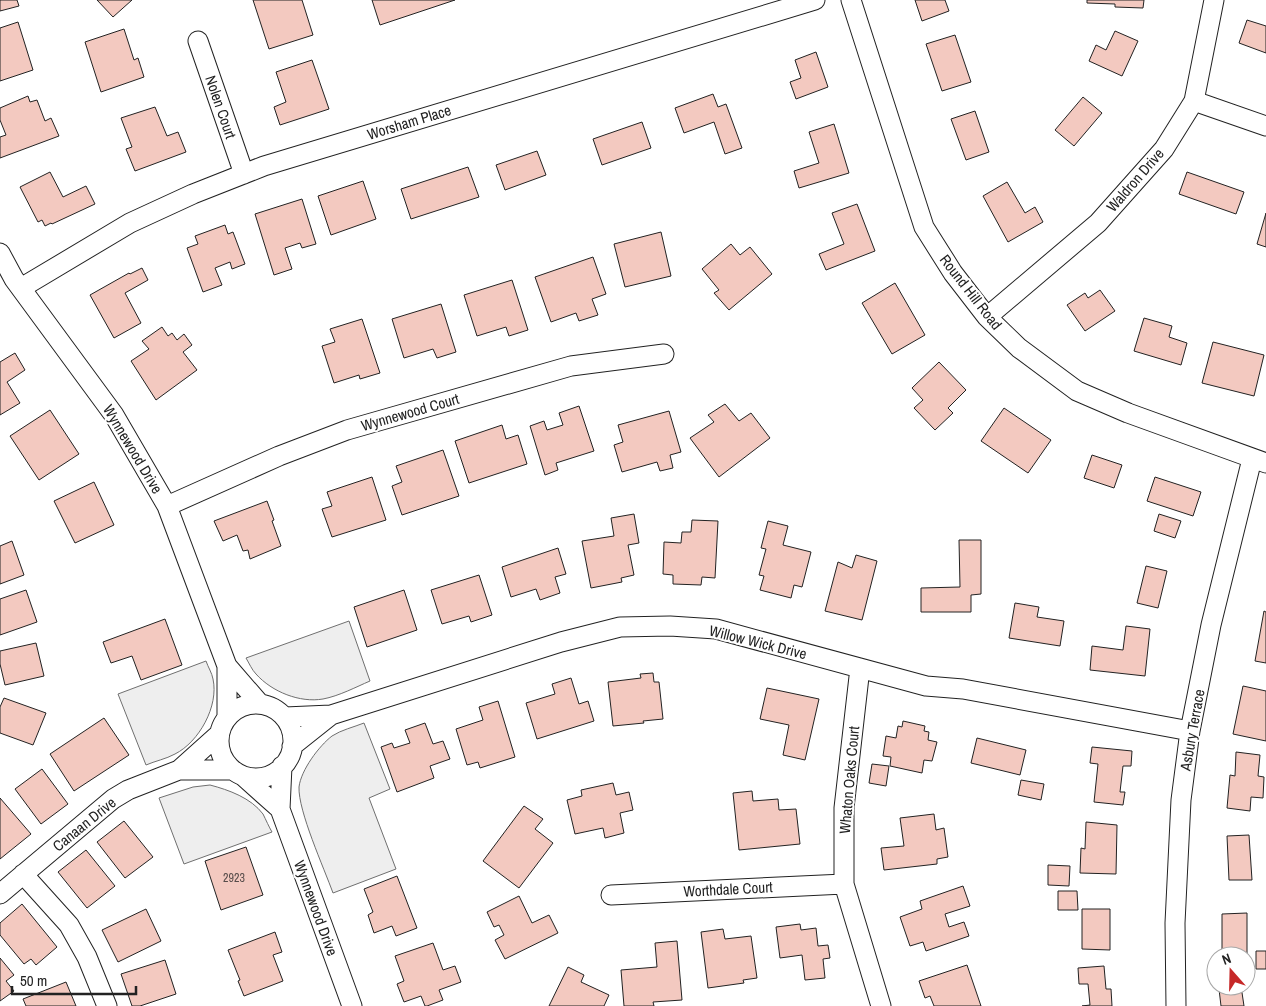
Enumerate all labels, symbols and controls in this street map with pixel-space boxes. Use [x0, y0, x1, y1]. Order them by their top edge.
street label: Nolen Court [200, 73, 242, 142]
street label: Worsham Place [365, 99, 454, 145]
street label: Waldron Drive [1101, 144, 1169, 216]
street label: Round Hill Road [935, 250, 1007, 334]
street label: Wynnewood Court [359, 388, 462, 436]
street label: Wynnewood Drive [98, 401, 168, 498]
street label: Willow Wick Drive [707, 620, 809, 664]
street label: Asbury Terrace [1174, 687, 1210, 773]
street label: Whaton Oaks Court [834, 725, 864, 835]
street label: Canaan Drive [48, 792, 120, 856]
street label: Wynnewood Drive [289, 857, 343, 959]
house number: 2923 [223, 870, 245, 886]
street label: Worthdale Court [683, 876, 774, 902]
north arrow [1206, 946, 1256, 996]
text: N [1220, 949, 1234, 969]
scale bar [12, 964, 136, 996]
text: 50 m [20, 970, 47, 991]

